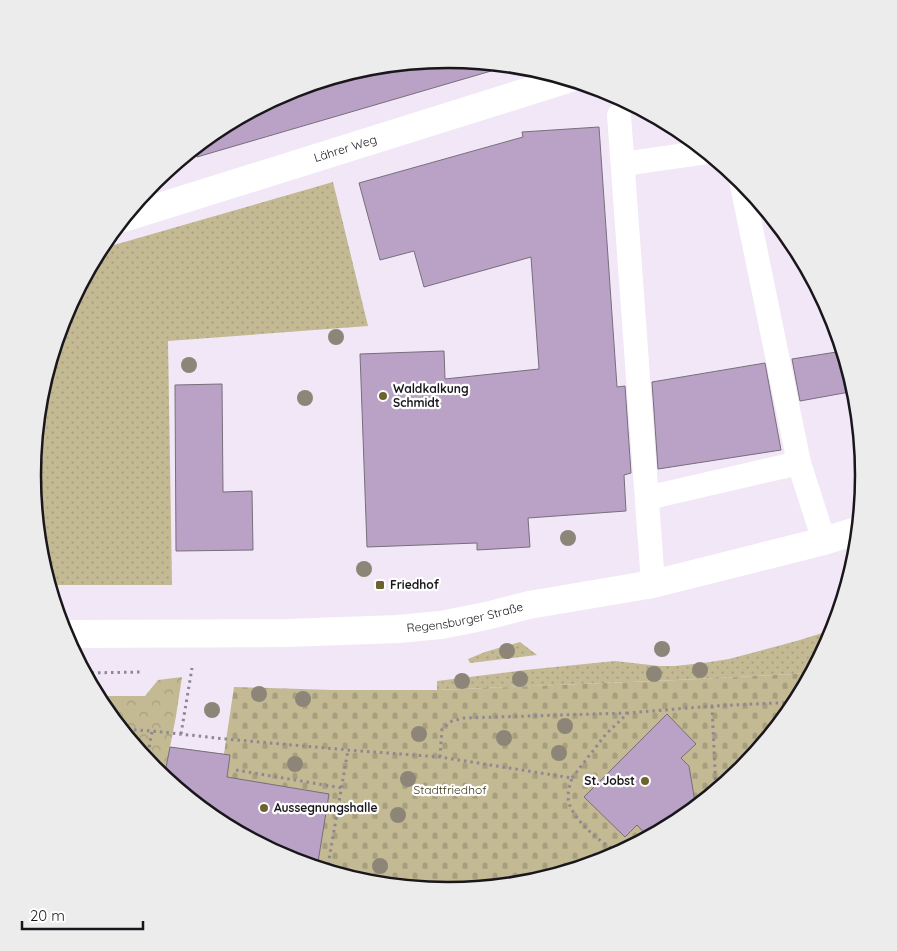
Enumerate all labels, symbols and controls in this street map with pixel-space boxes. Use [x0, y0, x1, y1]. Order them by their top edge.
street label: Lährer Weg [312, 131, 379, 165]
place label: Waldkalkung Schmidt [393, 381, 469, 410]
marker: Waldkalkung Schmidt [377, 390, 389, 402]
place label: Friedhof [390, 577, 440, 592]
marker: Friedhof [374, 579, 386, 591]
street label: Regensburger Straße [406, 599, 525, 635]
place label: St. Jobst [584, 773, 635, 788]
marker: St. Jobst [639, 775, 651, 787]
park label: Stadtfriedhof [413, 782, 487, 797]
place label: Aussegnungshalle [274, 800, 378, 815]
marker: Aussegnungshalle [258, 802, 270, 814]
scale bar [22, 898, 144, 930]
text: 20 m [30, 906, 65, 925]

